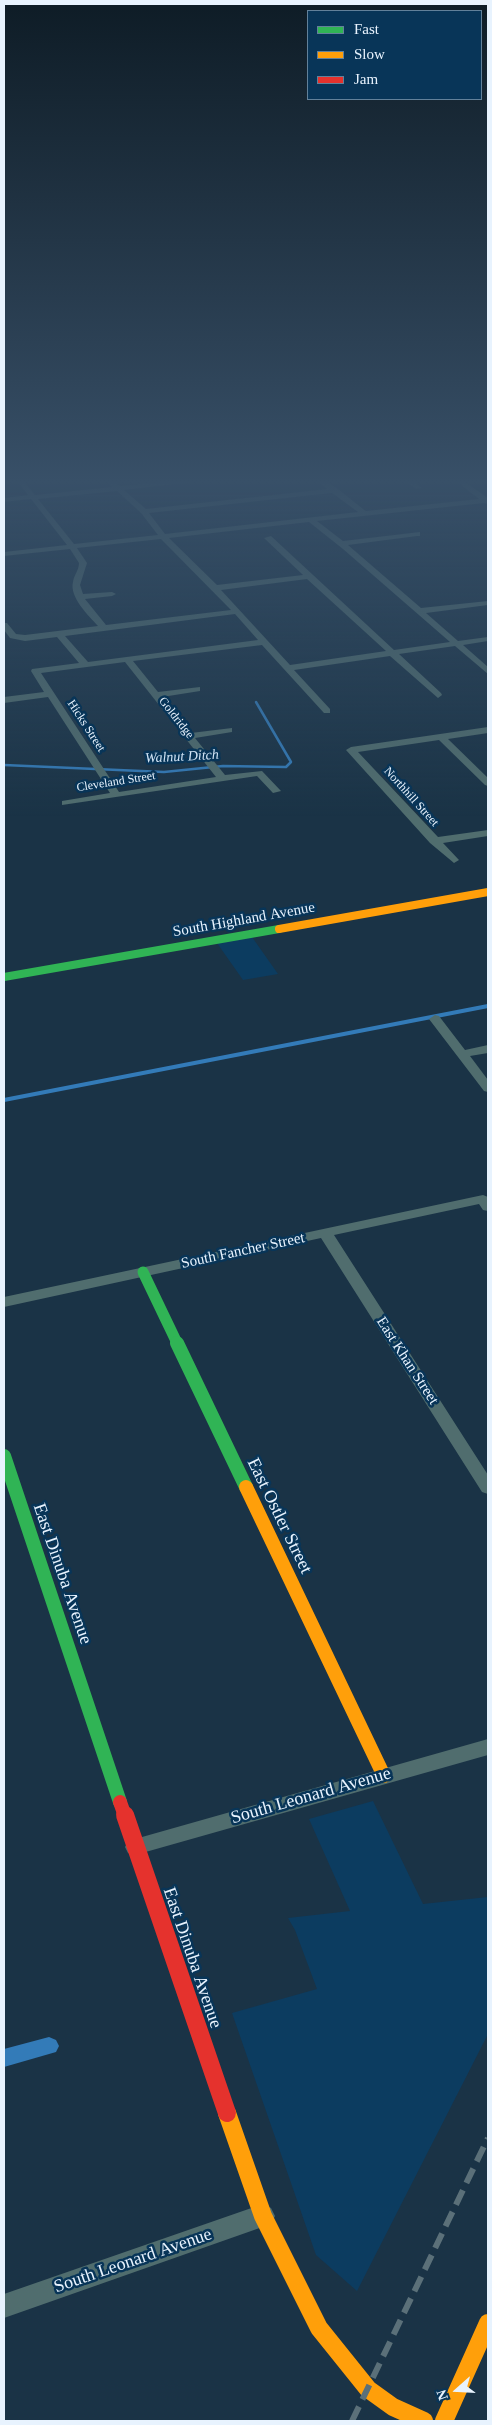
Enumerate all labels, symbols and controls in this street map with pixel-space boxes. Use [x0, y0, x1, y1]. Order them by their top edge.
legend [307, 10, 482, 100]
text: Fast [354, 21, 379, 37]
text: Slow [354, 46, 385, 62]
text: Jam [354, 71, 378, 87]
street label: Goldridge [155, 694, 197, 742]
street label: Hicks Street [64, 697, 108, 755]
water label: Walnut Ditch [145, 747, 219, 767]
street label: Northhill Street [381, 764, 441, 830]
street label: Cleveland Street [76, 769, 156, 795]
street label: South Highland Avenue [172, 899, 316, 941]
street label: South Fancher Street [180, 1229, 306, 1273]
street label: East Khan Street [372, 1314, 442, 1408]
street label: East Ostler Street [242, 1455, 316, 1577]
street label: East Dinuba Avenue [28, 1501, 96, 1647]
street label: South Leonard Avenue [228, 1763, 394, 1829]
street label: East Dinuba Avenue [158, 1885, 226, 2031]
street label: South Leonard Avenue [51, 2224, 215, 2298]
north arrow [432, 2365, 482, 2415]
text: N [434, 2388, 451, 2402]

